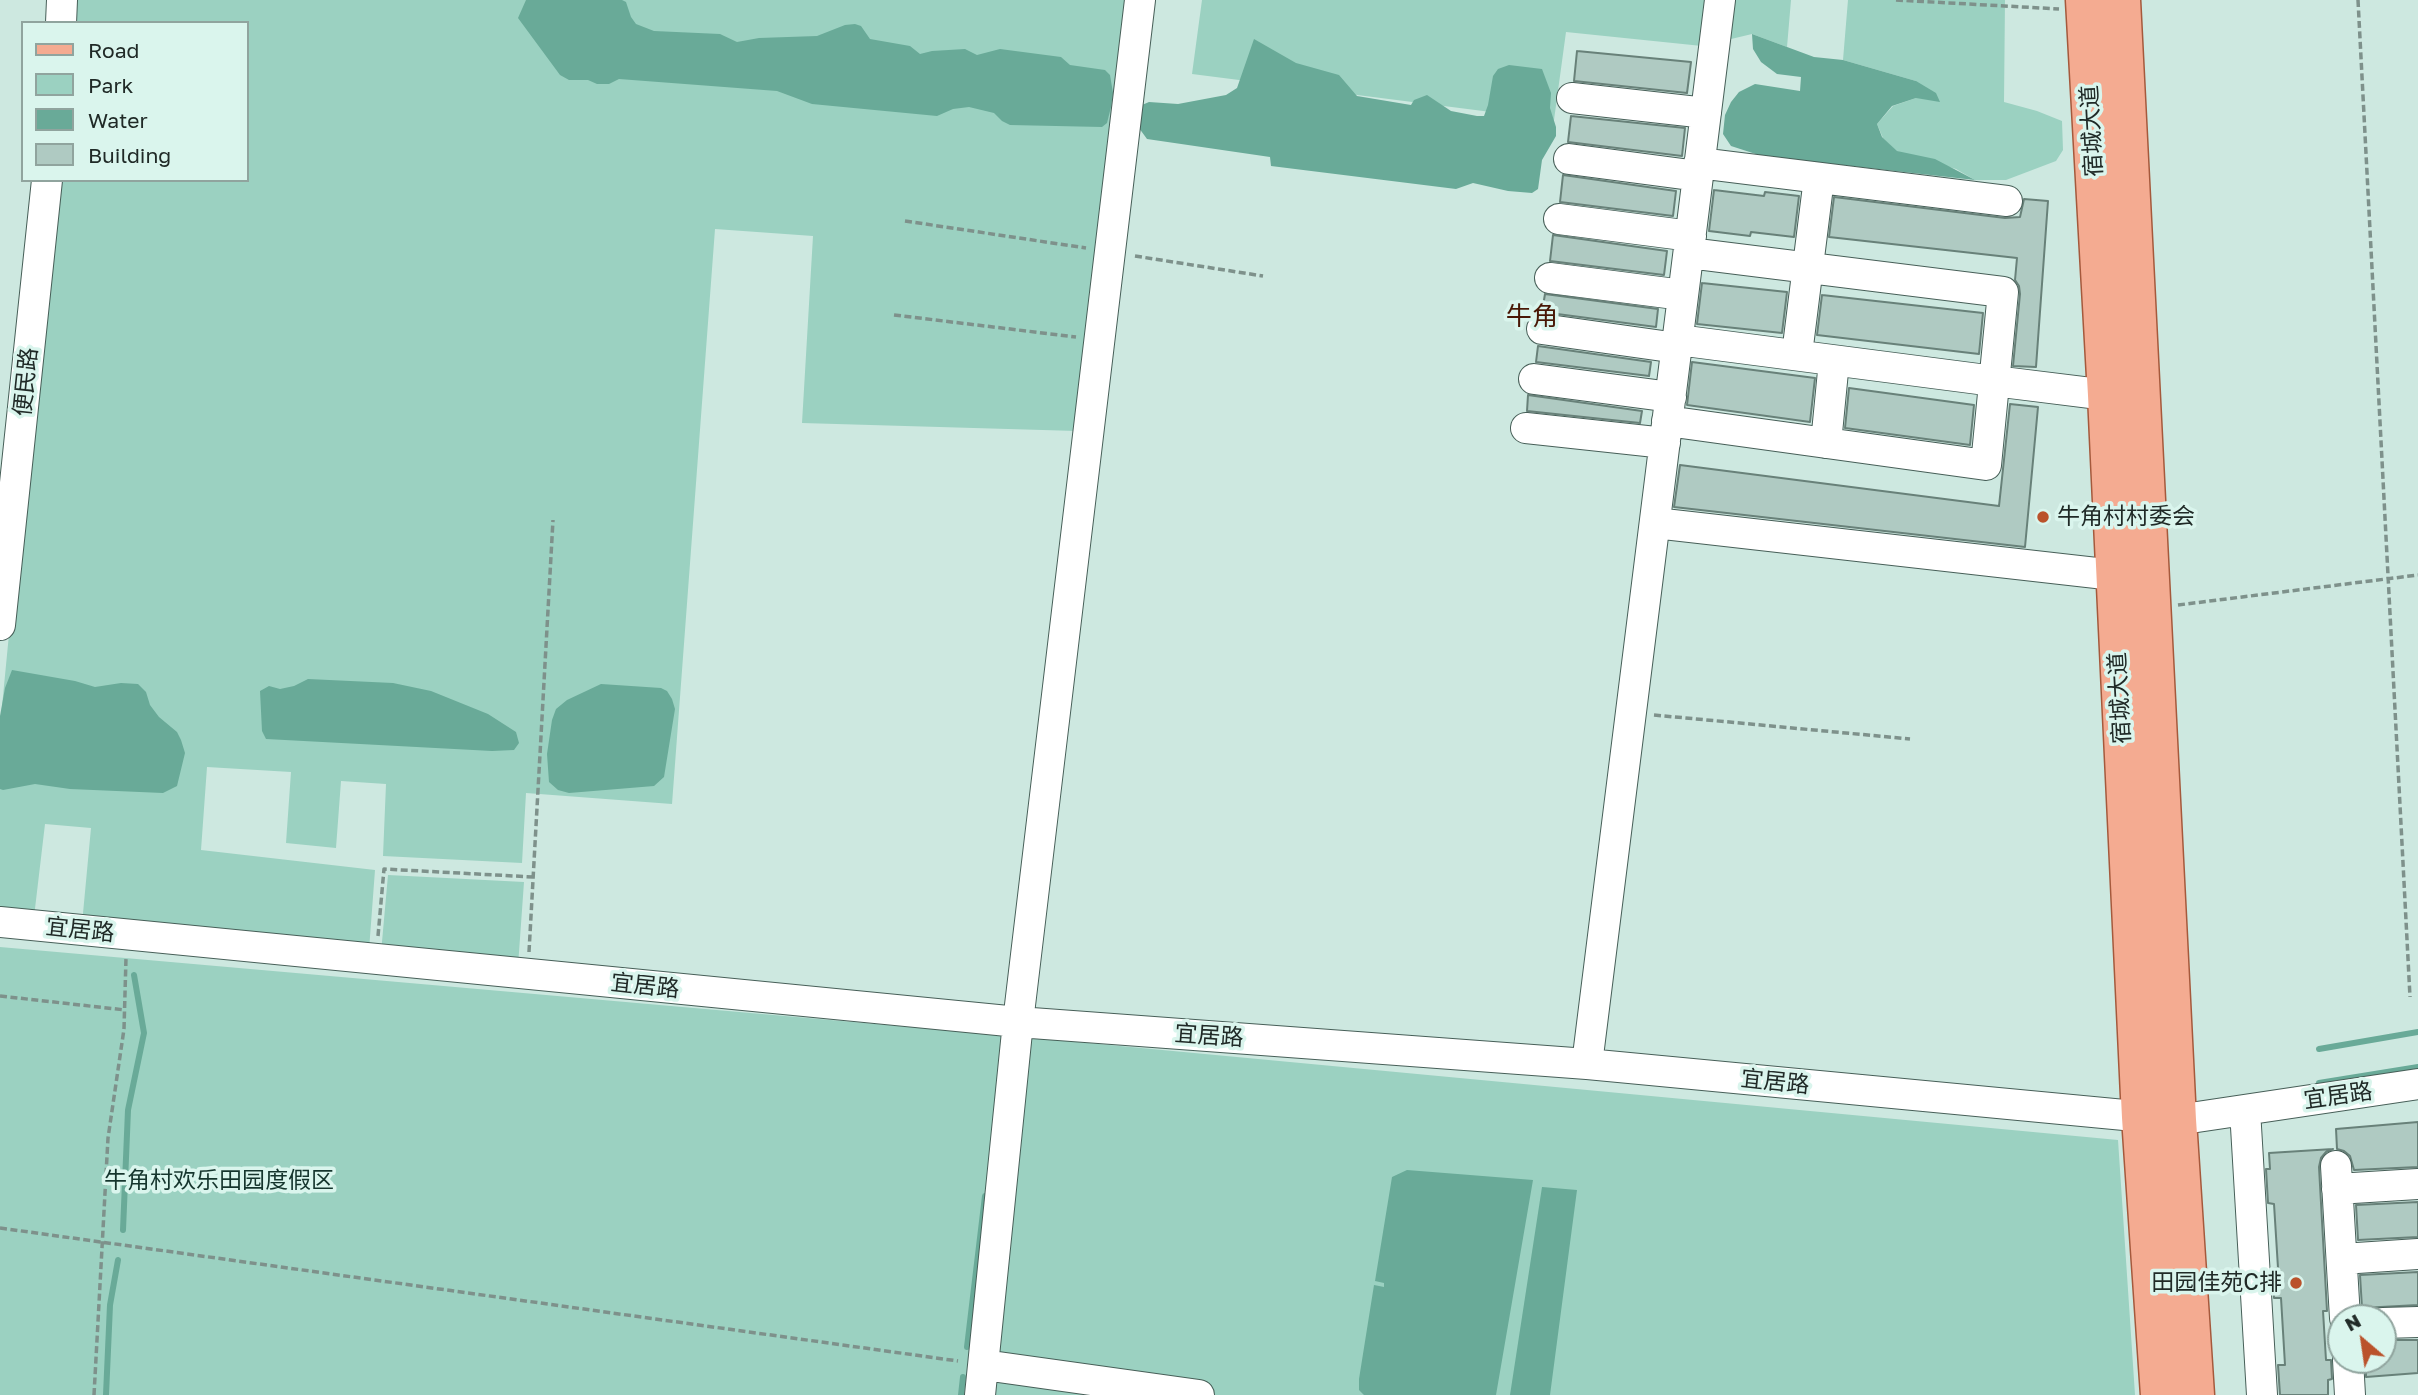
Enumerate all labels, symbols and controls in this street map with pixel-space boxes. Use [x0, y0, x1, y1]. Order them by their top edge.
legend [21, 21, 248, 182]
text: Road [88, 37, 139, 63]
text: Park [88, 72, 133, 98]
street label: 宿城大道 [2076, 84, 2108, 178]
text: Water [88, 107, 148, 133]
text: Building [88, 142, 171, 168]
district label: 牛角 [1506, 301, 1558, 333]
street label: 便民路 [9, 346, 43, 418]
place label: 牛角村村委会 [2057, 503, 2195, 531]
marker: 牛角村村委会 [2035, 509, 2051, 525]
street label: 宿城大道 [2104, 651, 2136, 745]
street label: 宜居路 [44, 913, 116, 947]
street label: 宜居路 [609, 969, 681, 1003]
street label: 宜居路 [1174, 1020, 1244, 1052]
street label: 宜居路 [1739, 1065, 1811, 1099]
street label: 宜居路 [2302, 1078, 2374, 1114]
park label: 牛角村欢乐田园度假区 [104, 1167, 334, 1195]
place label: 田园佳苑C排 [2151, 1269, 2282, 1297]
marker: 田园佳苑C排 [2288, 1275, 2304, 1291]
north arrow [2327, 1304, 2397, 1374]
text: N [2341, 1308, 2364, 1336]

